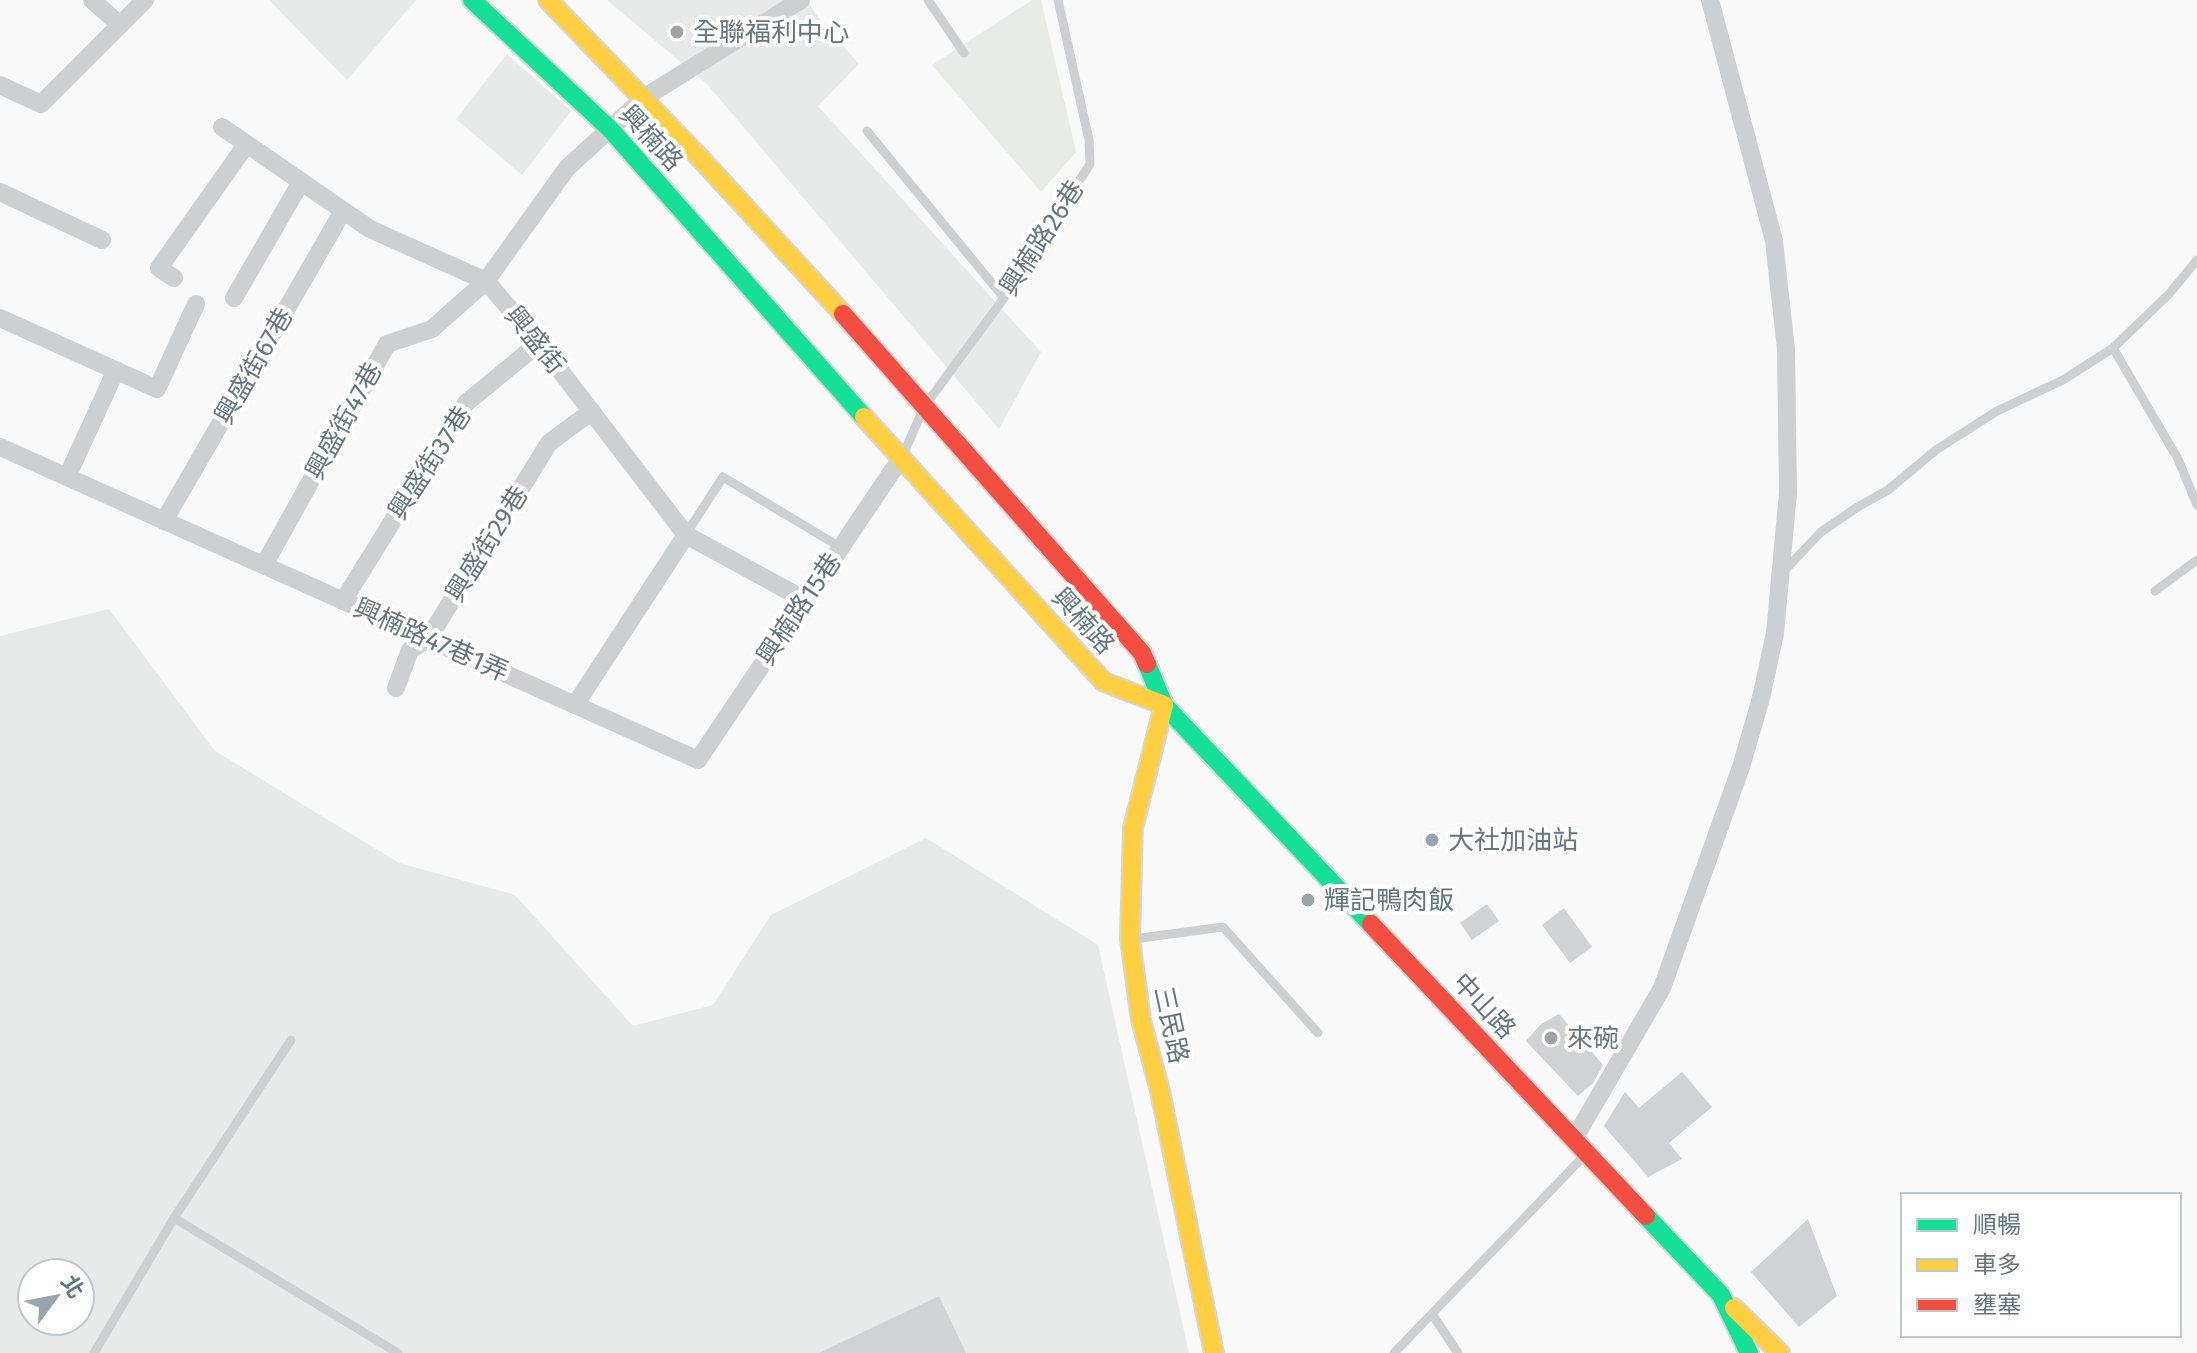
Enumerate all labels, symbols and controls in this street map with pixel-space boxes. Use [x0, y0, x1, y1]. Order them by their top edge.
place label: 全聯福利中心 [693, 17, 849, 48]
marker: 全聯福利中心 [668, 23, 686, 41]
street label: 興楠路 [613, 99, 689, 177]
street label: 興楠路26巷 [993, 175, 1091, 301]
street label: 興盛街 [498, 300, 572, 380]
street label: 興盛街67巷 [208, 302, 300, 430]
street label: 興盛街47巷 [299, 357, 389, 485]
street label: 興盛街37巷 [382, 401, 478, 525]
street label: 興盛街29巷 [439, 481, 535, 607]
street label: 興楠路15巷 [750, 547, 848, 671]
street label: 興楠路 [1045, 582, 1121, 660]
street label: 興楠路47巷1弄 [349, 592, 513, 688]
place label: 大社加油站 [1448, 825, 1578, 856]
marker: 大社加油站 [1423, 831, 1441, 849]
place label: 輝記鴨肉飯 [1324, 885, 1454, 916]
marker: 輝記鴨肉飯 [1299, 891, 1317, 909]
street label: 中山路 [1446, 967, 1522, 1045]
street label: 三民路 [1148, 984, 1194, 1066]
place label: 來碗 [1567, 1023, 1619, 1054]
marker: 來碗 [1542, 1029, 1560, 1047]
legend [1901, 1193, 2181, 1337]
text: 順暢 [1973, 1211, 2021, 1239]
text: 車多 [1973, 1251, 2021, 1279]
north arrow [16, 1257, 96, 1337]
text: 北 [55, 1270, 90, 1303]
text: 壅塞 [1973, 1291, 2021, 1319]

